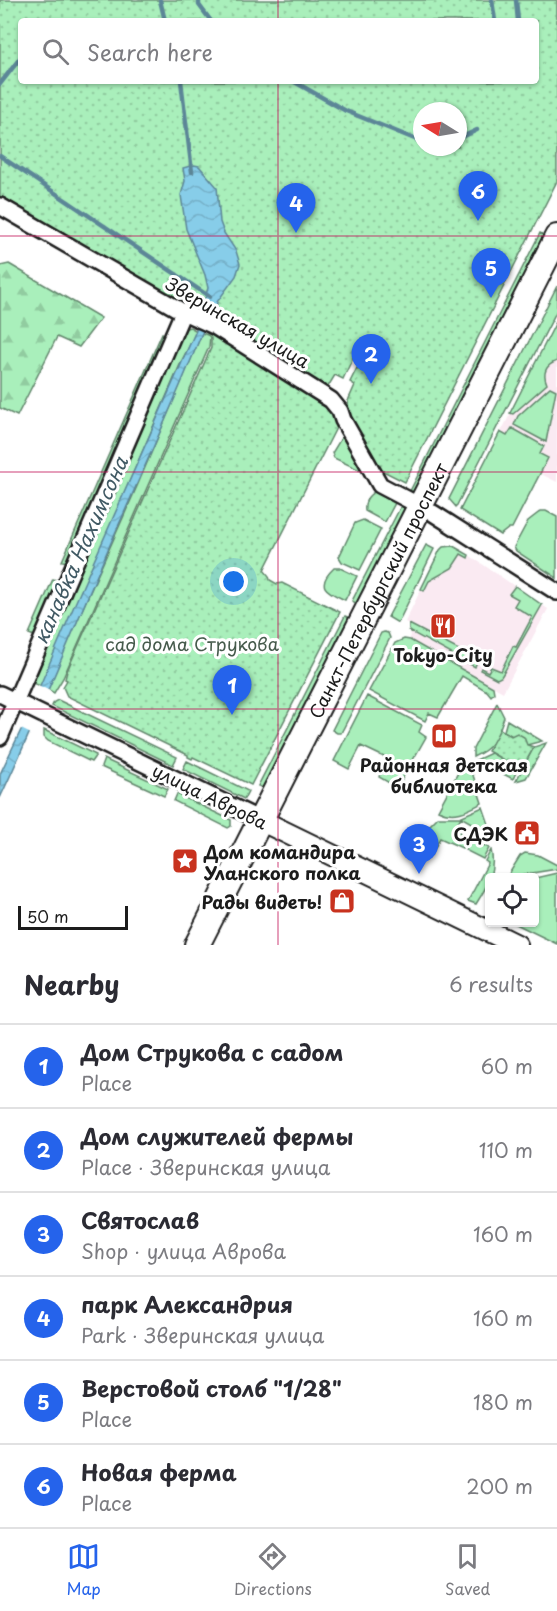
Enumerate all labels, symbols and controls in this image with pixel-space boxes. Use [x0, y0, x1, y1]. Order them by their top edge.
search box [18, 18, 539, 84]
icon: search [39, 35, 72, 68]
text: Search here [87, 35, 213, 68]
north arrow [413, 102, 467, 156]
pin: 6 [458, 172, 498, 221]
pin: 4 [276, 184, 316, 233]
pin: 5 [472, 248, 510, 298]
street label: Зверинская улица [160, 269, 315, 374]
pin: 2 [352, 334, 391, 384]
water label: канавка Нахимсона [25, 451, 135, 649]
street label: Санкт-Петербургский проспект [301, 457, 454, 723]
your location [219, 567, 248, 596]
restaurant icon: Tokyo-City [428, 611, 458, 641]
park label: сад дома Струкова [105, 630, 280, 657]
place label: Tokyo-City [393, 641, 493, 668]
pin: 1 [212, 666, 252, 715]
library icon: Районная детская библиотека [429, 721, 459, 751]
place label: Районная детская библиотека [360, 751, 528, 799]
street label: улица Аврова [148, 756, 273, 836]
public building icon: СДЭК [512, 818, 542, 848]
place label: СДЭК [454, 820, 509, 847]
pin: 3 [400, 824, 438, 874]
place label: Дом командира Уланского полка [203, 838, 361, 886]
place icon: Дом командира Уланского полка [170, 846, 200, 876]
map controls [485, 873, 539, 927]
button: locate [485, 873, 539, 927]
shop icon: Рады видеть! [327, 886, 357, 916]
place label: Рады видеть! [201, 888, 322, 915]
scale bar [18, 903, 128, 930]
text: 50 m [27, 904, 68, 928]
text: Nearby [24, 965, 119, 1004]
text: 6 results [449, 969, 533, 999]
text: Дом Струкова с садом [81, 1035, 343, 1068]
text: 1 [39, 1051, 48, 1081]
text: 60 m [481, 1051, 533, 1081]
text: Place [81, 1068, 132, 1098]
text: Дом служителей фермы [81, 1119, 353, 1152]
text: 2 [36, 1135, 51, 1165]
text: 110 m [479, 1135, 533, 1165]
text: Place · Зверинская улица [81, 1152, 330, 1182]
text: Святослав [81, 1203, 199, 1236]
text: 3 [37, 1219, 50, 1249]
text: 160 m [473, 1219, 533, 1249]
text: Shop · улица Аврова [81, 1236, 286, 1266]
text: парк Александрия [81, 1287, 293, 1320]
text: 4 [37, 1303, 50, 1333]
text: 160 m [473, 1303, 533, 1333]
text: Park · Зверинская улица [81, 1320, 324, 1350]
text: Верстовой столб "1/28" [81, 1371, 342, 1404]
text: 5 [37, 1387, 50, 1417]
text: 180 m [473, 1387, 533, 1417]
text: Place [81, 1404, 132, 1434]
text: Новая ферма [81, 1455, 237, 1488]
text: 6 [36, 1471, 51, 1501]
text: 200 m [466, 1471, 533, 1501]
text: Place [81, 1488, 132, 1518]
tab: Map [67, 1540, 101, 1600]
tab: Directions [234, 1540, 312, 1600]
tab: Saved [445, 1540, 490, 1600]

